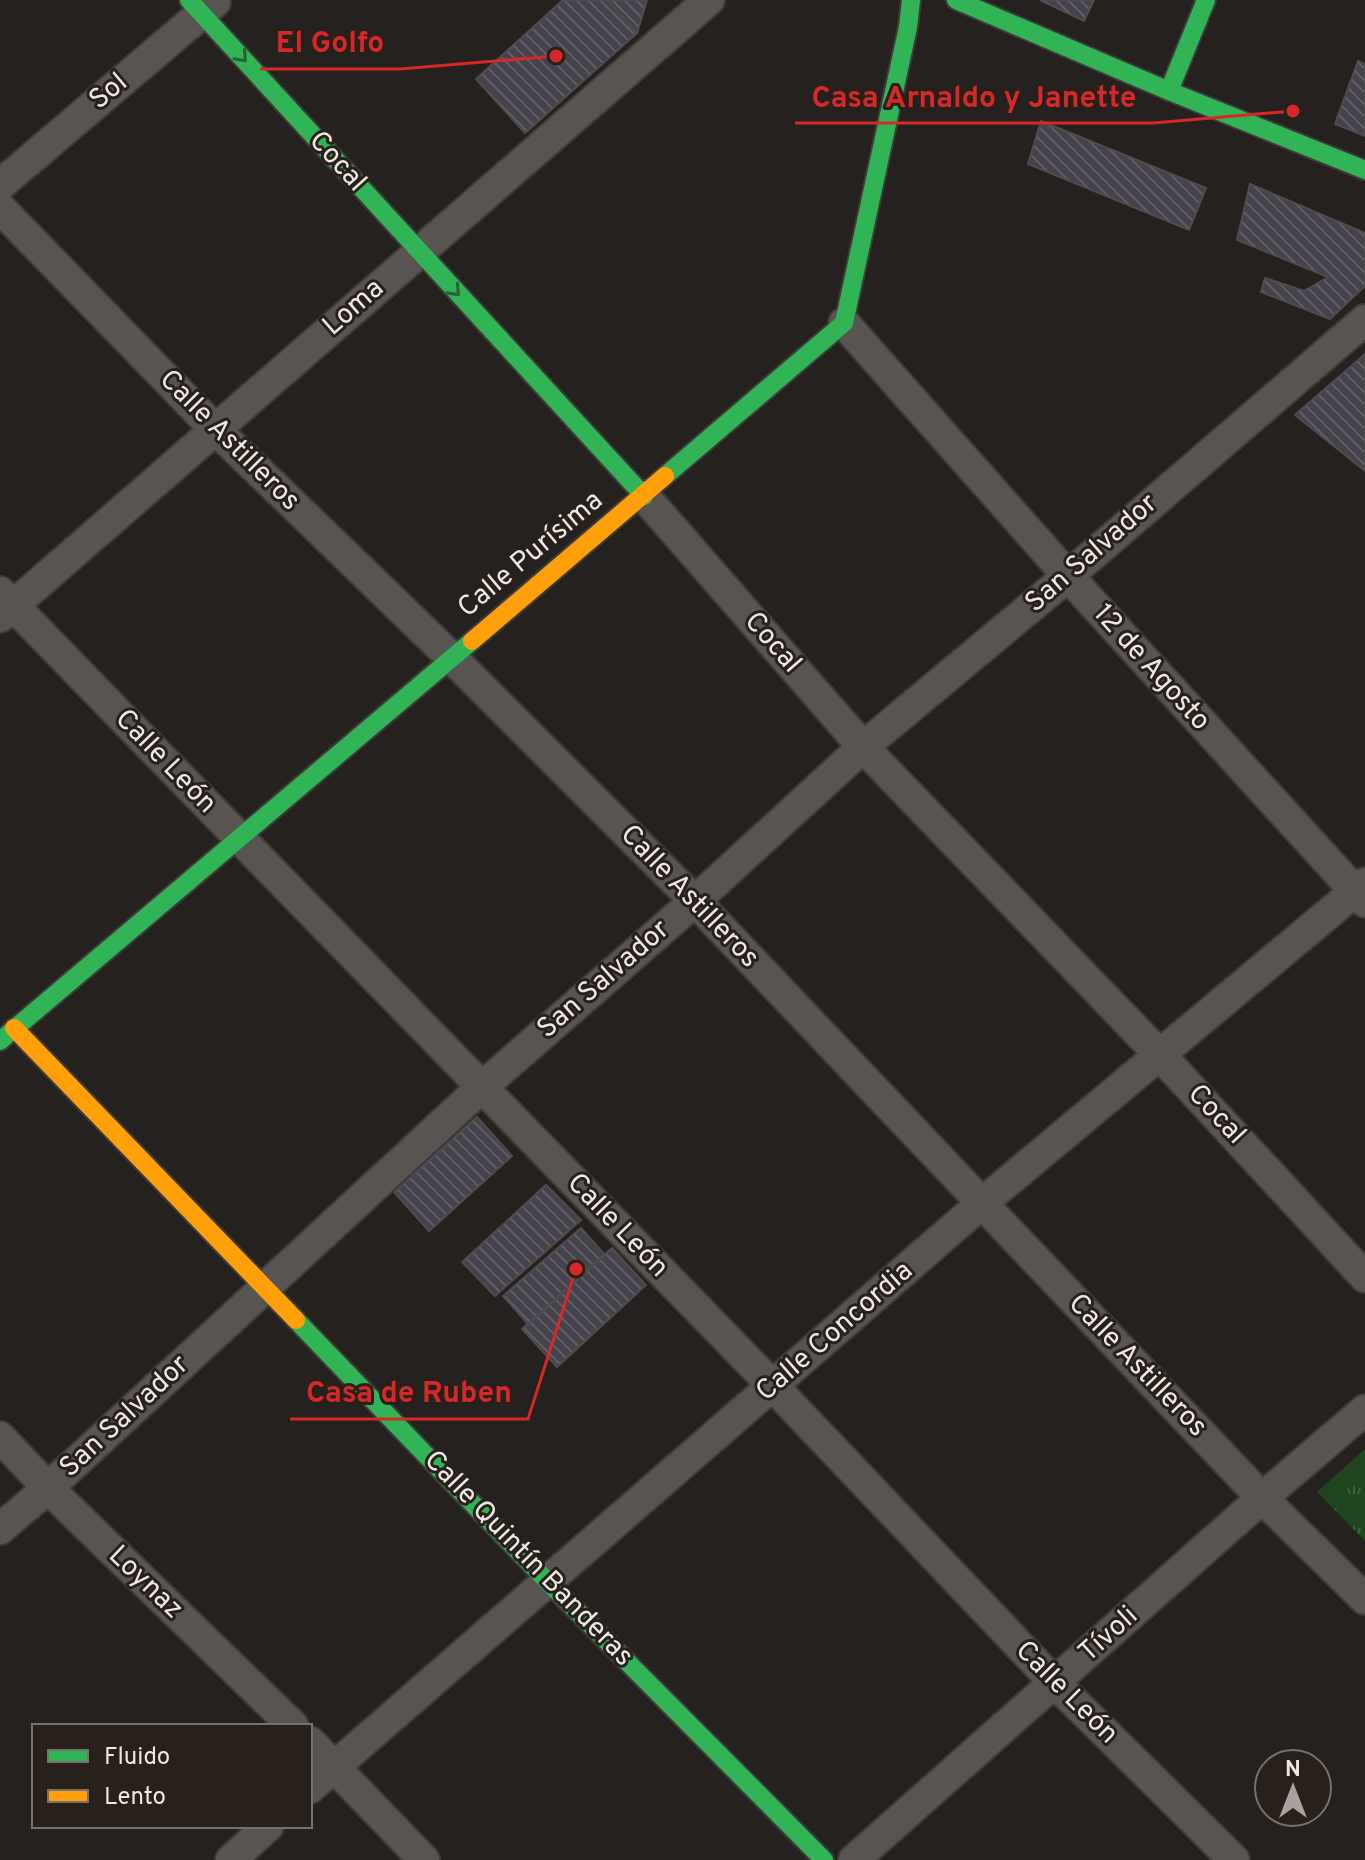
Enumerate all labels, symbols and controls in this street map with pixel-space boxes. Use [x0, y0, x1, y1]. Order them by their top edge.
callout: El Golfo [260, 15, 400, 69]
text: El Golfo [276, 26, 384, 63]
one-way arrow [232, 48, 246, 63]
street label: Sol [82, 66, 136, 118]
callout: Casa Arnaldo y Janette [795, 69, 1153, 123]
text: Casa Arnaldo y Janette [812, 81, 1136, 118]
street label: Cocal [300, 124, 374, 200]
street label: Loma [316, 272, 392, 344]
one-way arrow [445, 282, 460, 296]
street label: Calle Astilleros [151, 363, 307, 519]
street label: Calle Purísima [451, 484, 611, 626]
street label: San Salvador [1018, 487, 1166, 621]
street label: 12 de Agosto [1084, 597, 1218, 739]
street label: Cocal [735, 605, 809, 681]
street label: Calle León [106, 702, 224, 822]
street label: Calle Astilleros [612, 818, 766, 976]
street label: San Salvador [530, 913, 678, 1047]
street label: Cocal [1179, 1077, 1253, 1153]
street label: Calle León [558, 1166, 676, 1286]
street label: Calle Concordia [749, 1254, 921, 1410]
street label: Calle Astilleros [1060, 1287, 1214, 1445]
street label: San Salvador [53, 1348, 197, 1486]
callout: Casa de Ruben [290, 1365, 528, 1419]
text: Casa de Ruben [306, 1376, 512, 1413]
street label: Calle Quintín Banderas [415, 1443, 641, 1675]
street label: Loynaz [100, 1538, 190, 1628]
street label: Tívoli [1072, 1599, 1146, 1671]
street label: Calle León [1007, 1634, 1125, 1752]
legend [32, 1724, 312, 1828]
text: Fluido [104, 1743, 170, 1773]
north arrow [1253, 1748, 1333, 1828]
text: N [1285, 1757, 1301, 1784]
text: Lento [104, 1783, 166, 1813]

